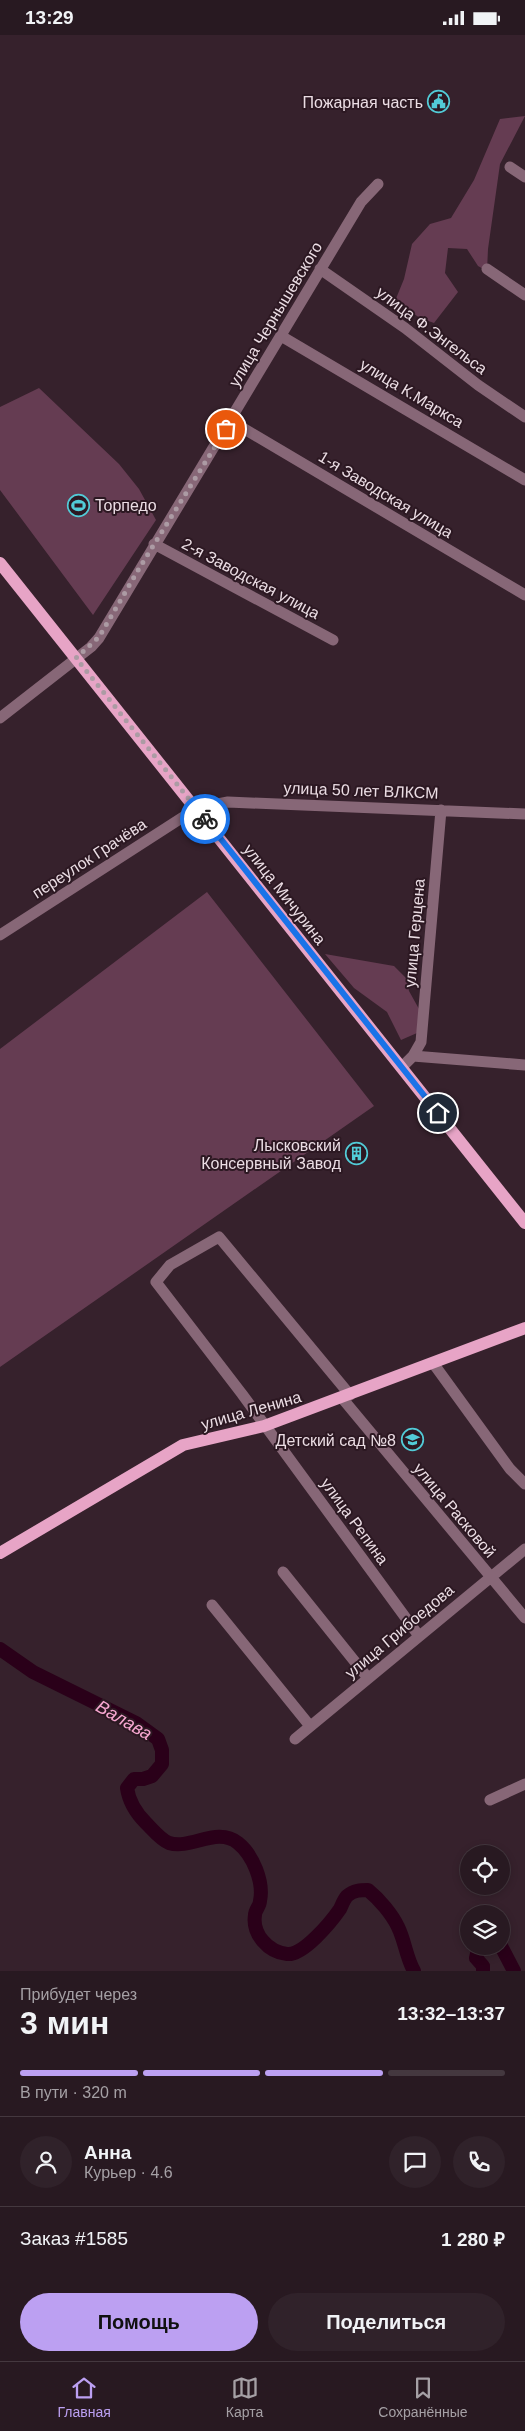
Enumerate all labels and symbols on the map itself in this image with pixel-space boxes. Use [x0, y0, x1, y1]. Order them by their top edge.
public building icon: Пожарная часть [427, 90, 451, 114]
place label: Пожарная часть [303, 94, 423, 111]
street label: улица Чернышевского [225, 239, 325, 390]
street label: улица Ф.Энгельса [373, 283, 490, 378]
street label: улица К.Маркса [357, 356, 467, 431]
pin [205, 408, 247, 450]
street label: 1-я Заводская улица [316, 448, 456, 541]
sports icon: Торпедо [67, 493, 91, 517]
place label: Торпедо [95, 497, 157, 514]
street label: 2-я Заводская улица [179, 535, 323, 622]
street label: улица 50 лет ВЛКСМ [283, 779, 439, 802]
courier [180, 794, 230, 844]
street label: переулок Грачёва [29, 815, 149, 902]
street label: улица Мичурина [240, 841, 329, 948]
street label: улица Герцена [401, 878, 428, 988]
pin [417, 1092, 459, 1134]
place label: Лысковский Консервный Завод [201, 1137, 342, 1172]
building icon: Лысковский Консервный Завод [345, 1142, 369, 1166]
street label: улица Ленина [199, 1388, 303, 1433]
school or university icon: Детский сад №8 [400, 1428, 424, 1452]
place label: Детский сад №8 [276, 1432, 396, 1449]
street label: улица Расковой [410, 1460, 499, 1561]
street label: улица Репина [318, 1475, 392, 1568]
street label: улица Грибоедова [342, 1581, 457, 1682]
water label: Валава [93, 1696, 155, 1744]

